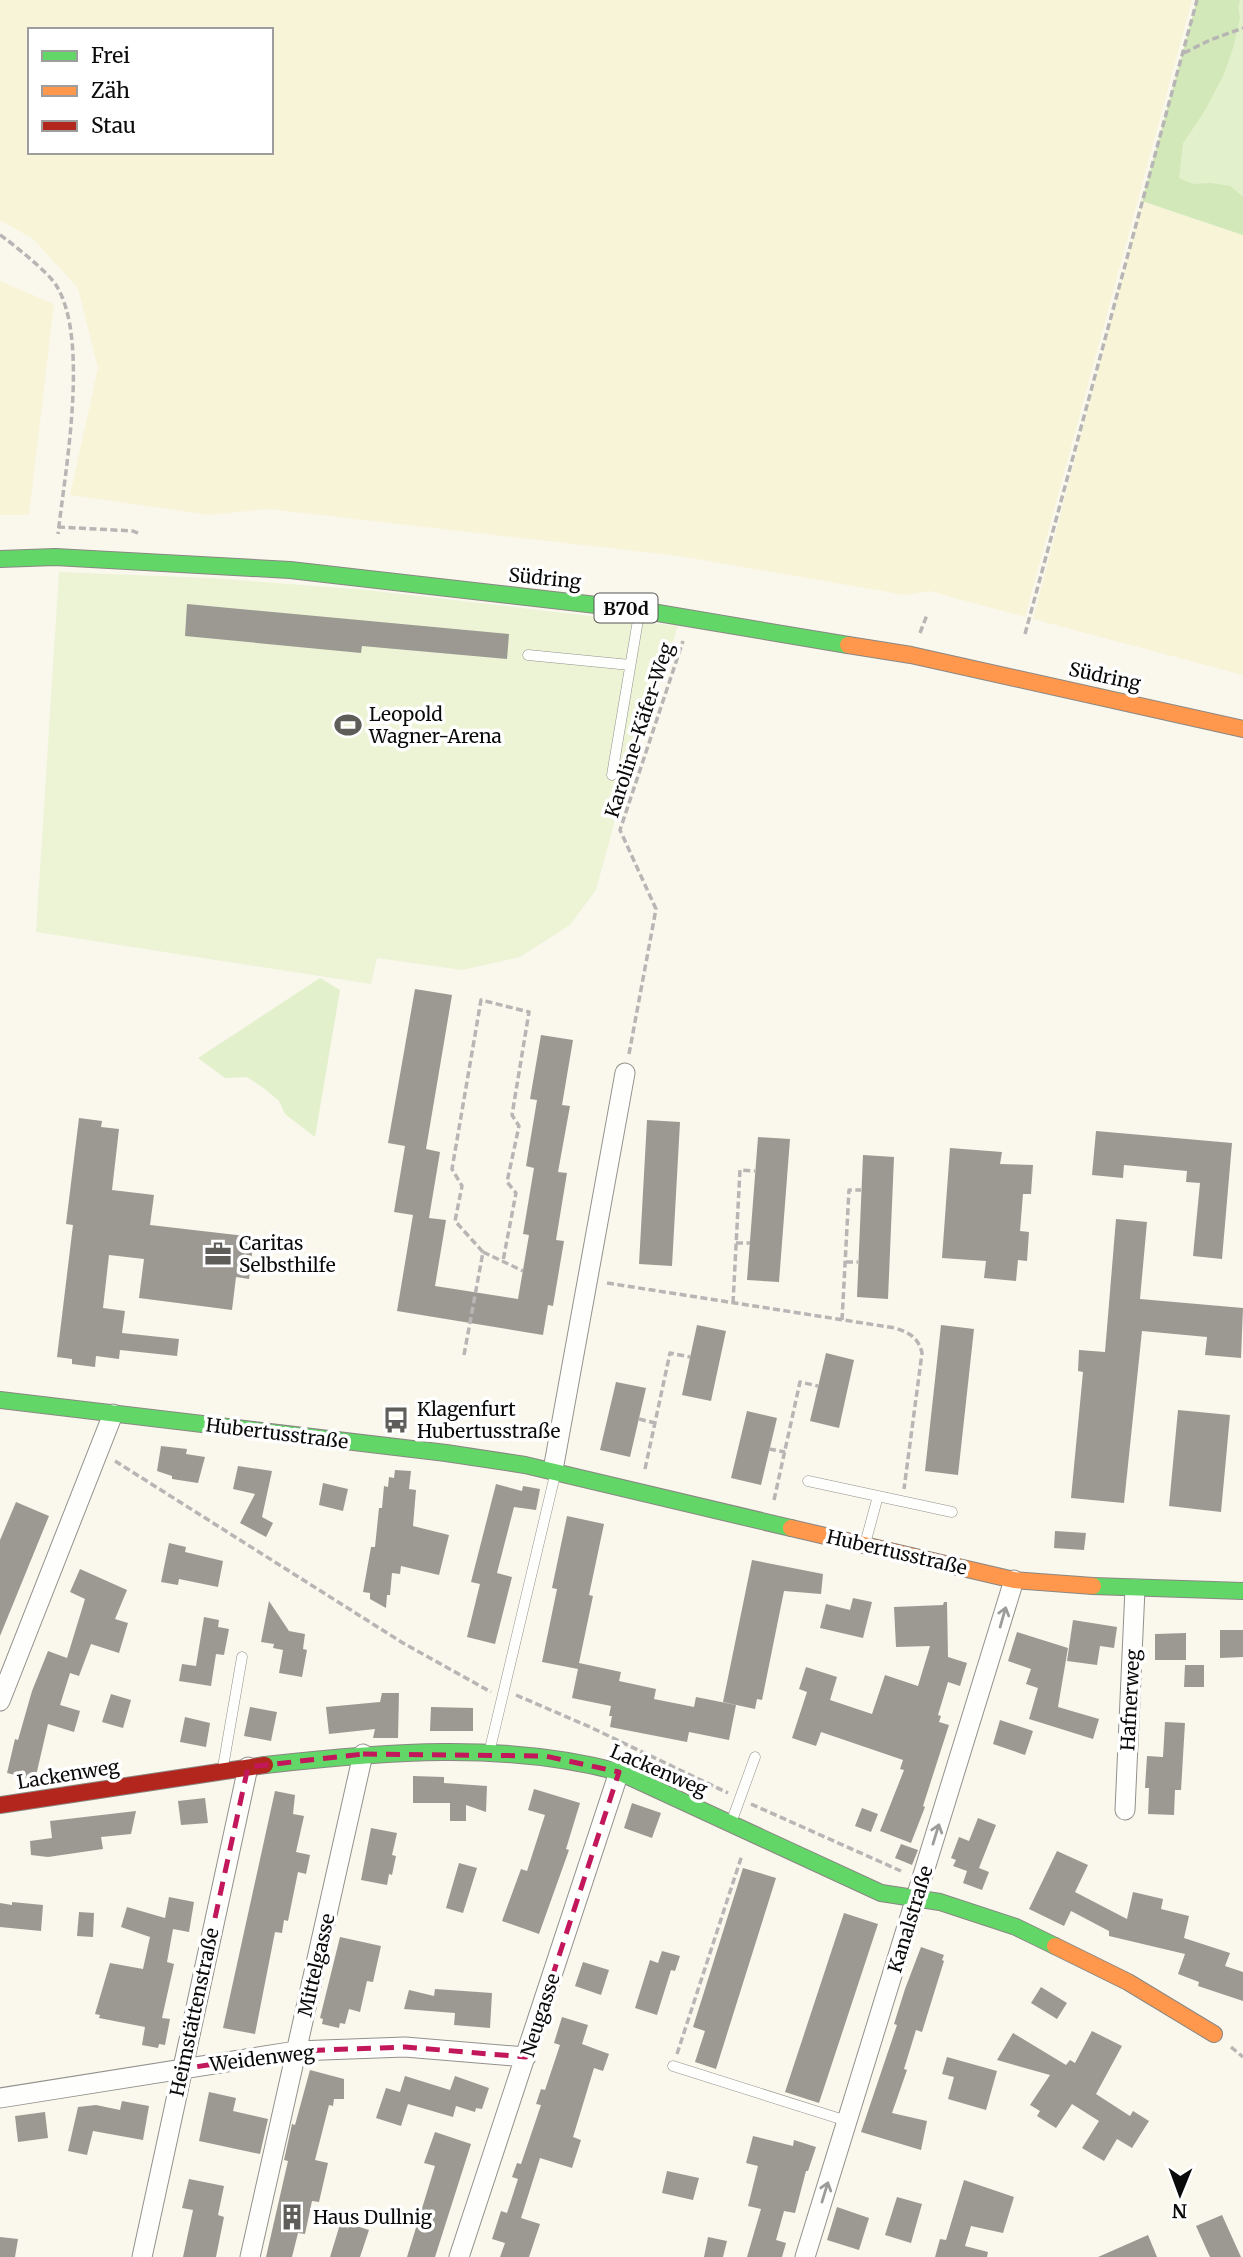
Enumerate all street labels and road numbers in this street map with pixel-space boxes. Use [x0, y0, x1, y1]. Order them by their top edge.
street label: Südring [507, 562, 583, 594]
road number: B70d [594, 594, 658, 622]
street label: Karoline-Käfer-Weg [599, 639, 679, 820]
street label: Südring [1067, 657, 1144, 695]
street label: Hubertusstraße [204, 1412, 350, 1454]
street label: Hubertusstraße [824, 1524, 970, 1580]
street label: Hafnerweg [1115, 1648, 1145, 1751]
street label: Lackenweg [607, 1739, 712, 1801]
street label: Lackenweg [15, 1754, 121, 1794]
street label: Kanalstraße [882, 1863, 938, 1975]
street label: Mittelgasse [292, 1911, 340, 2019]
street label: Heimstättenstraße [164, 1925, 224, 2099]
street label: Neugasse [515, 1970, 565, 2060]
street label: Weidenweg [207, 2040, 316, 2076]

